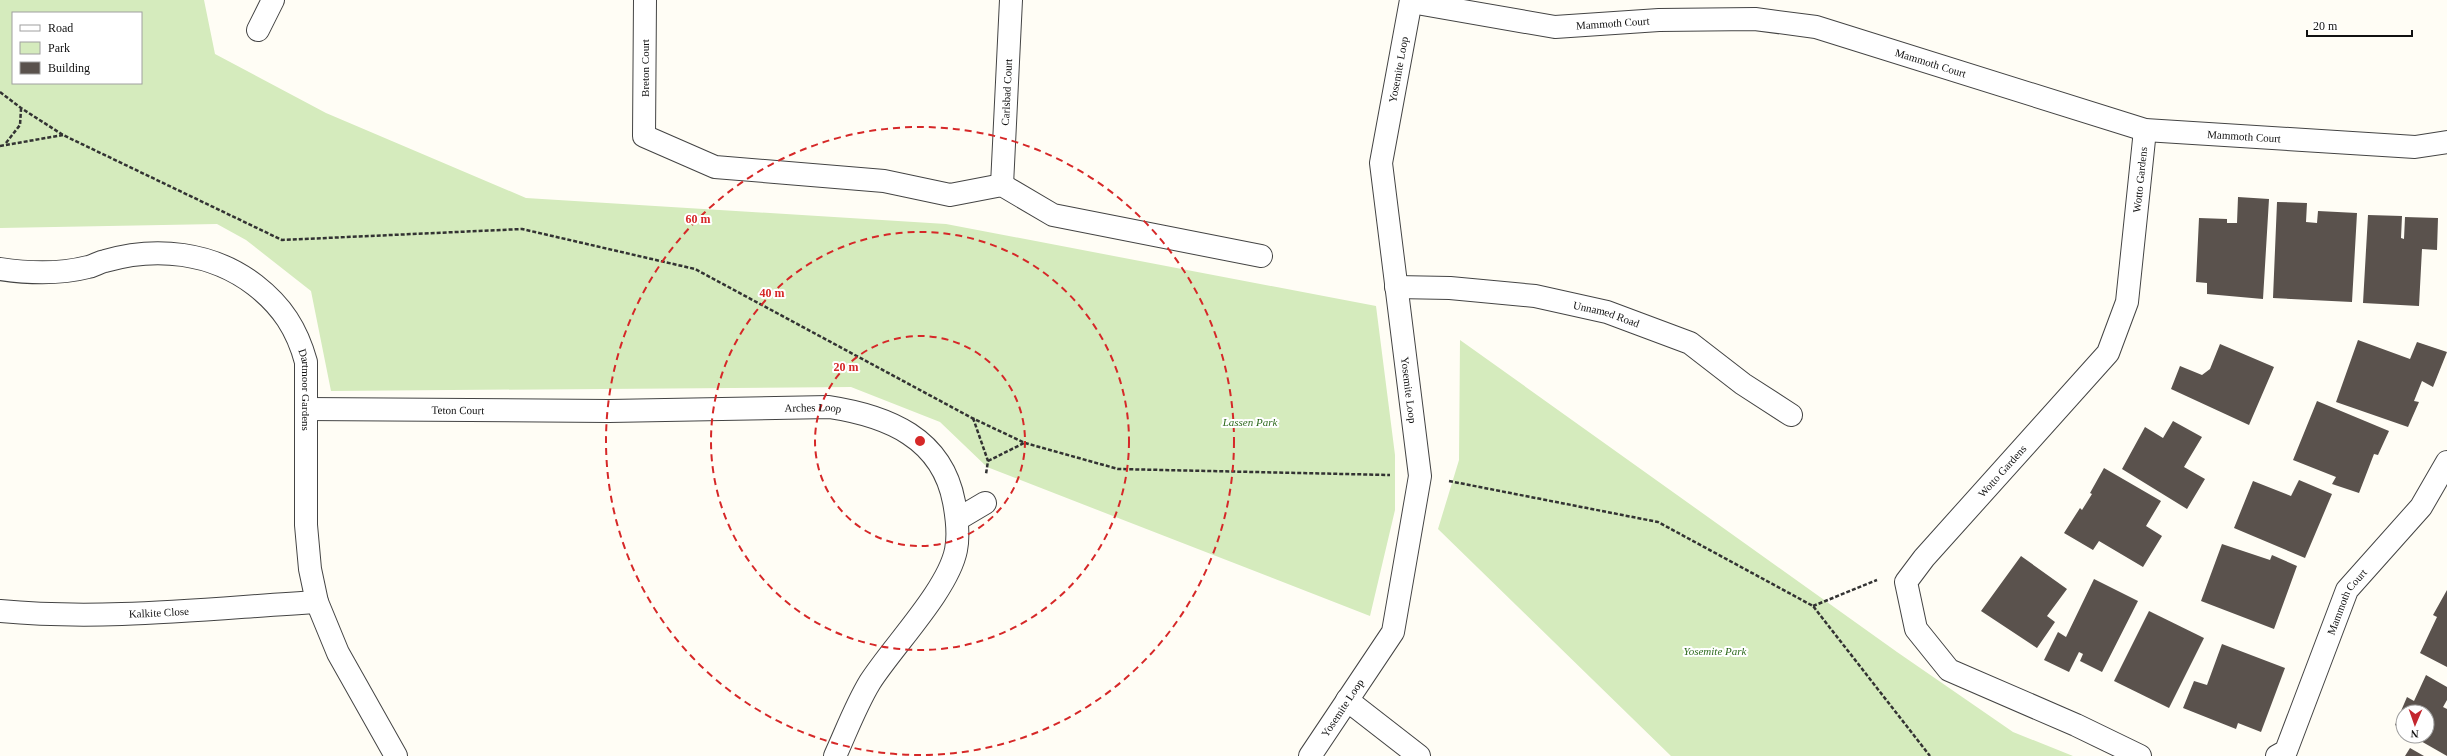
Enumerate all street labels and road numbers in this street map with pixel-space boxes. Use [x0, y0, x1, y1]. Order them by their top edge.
street label: Mammoth Court [1576, 15, 1650, 32]
street label: Yosemite Loop [1386, 35, 1410, 104]
street label: Breton Court [639, 39, 651, 97]
street label: Mammoth Court [1894, 46, 1968, 80]
street label: Carlsbad Court [999, 58, 1014, 126]
street label: Mammoth Court [2207, 128, 2281, 145]
street label: Wotto Gardens [2130, 146, 2149, 213]
street label: Unnamed Road [1572, 299, 1642, 330]
street label: Dartmoor Gardens [296, 347, 312, 431]
street label: Yosemite Loop [1399, 356, 1419, 424]
street label: Arches Loop [784, 401, 843, 415]
street label: Teton Court [432, 404, 484, 416]
street label: Wotto Gardens [1975, 442, 2029, 500]
street label: Mammoth Court [2325, 566, 2369, 636]
street label: Kalkite Close [129, 605, 189, 620]
street label: Yosemite Loop [1319, 676, 1366, 739]

